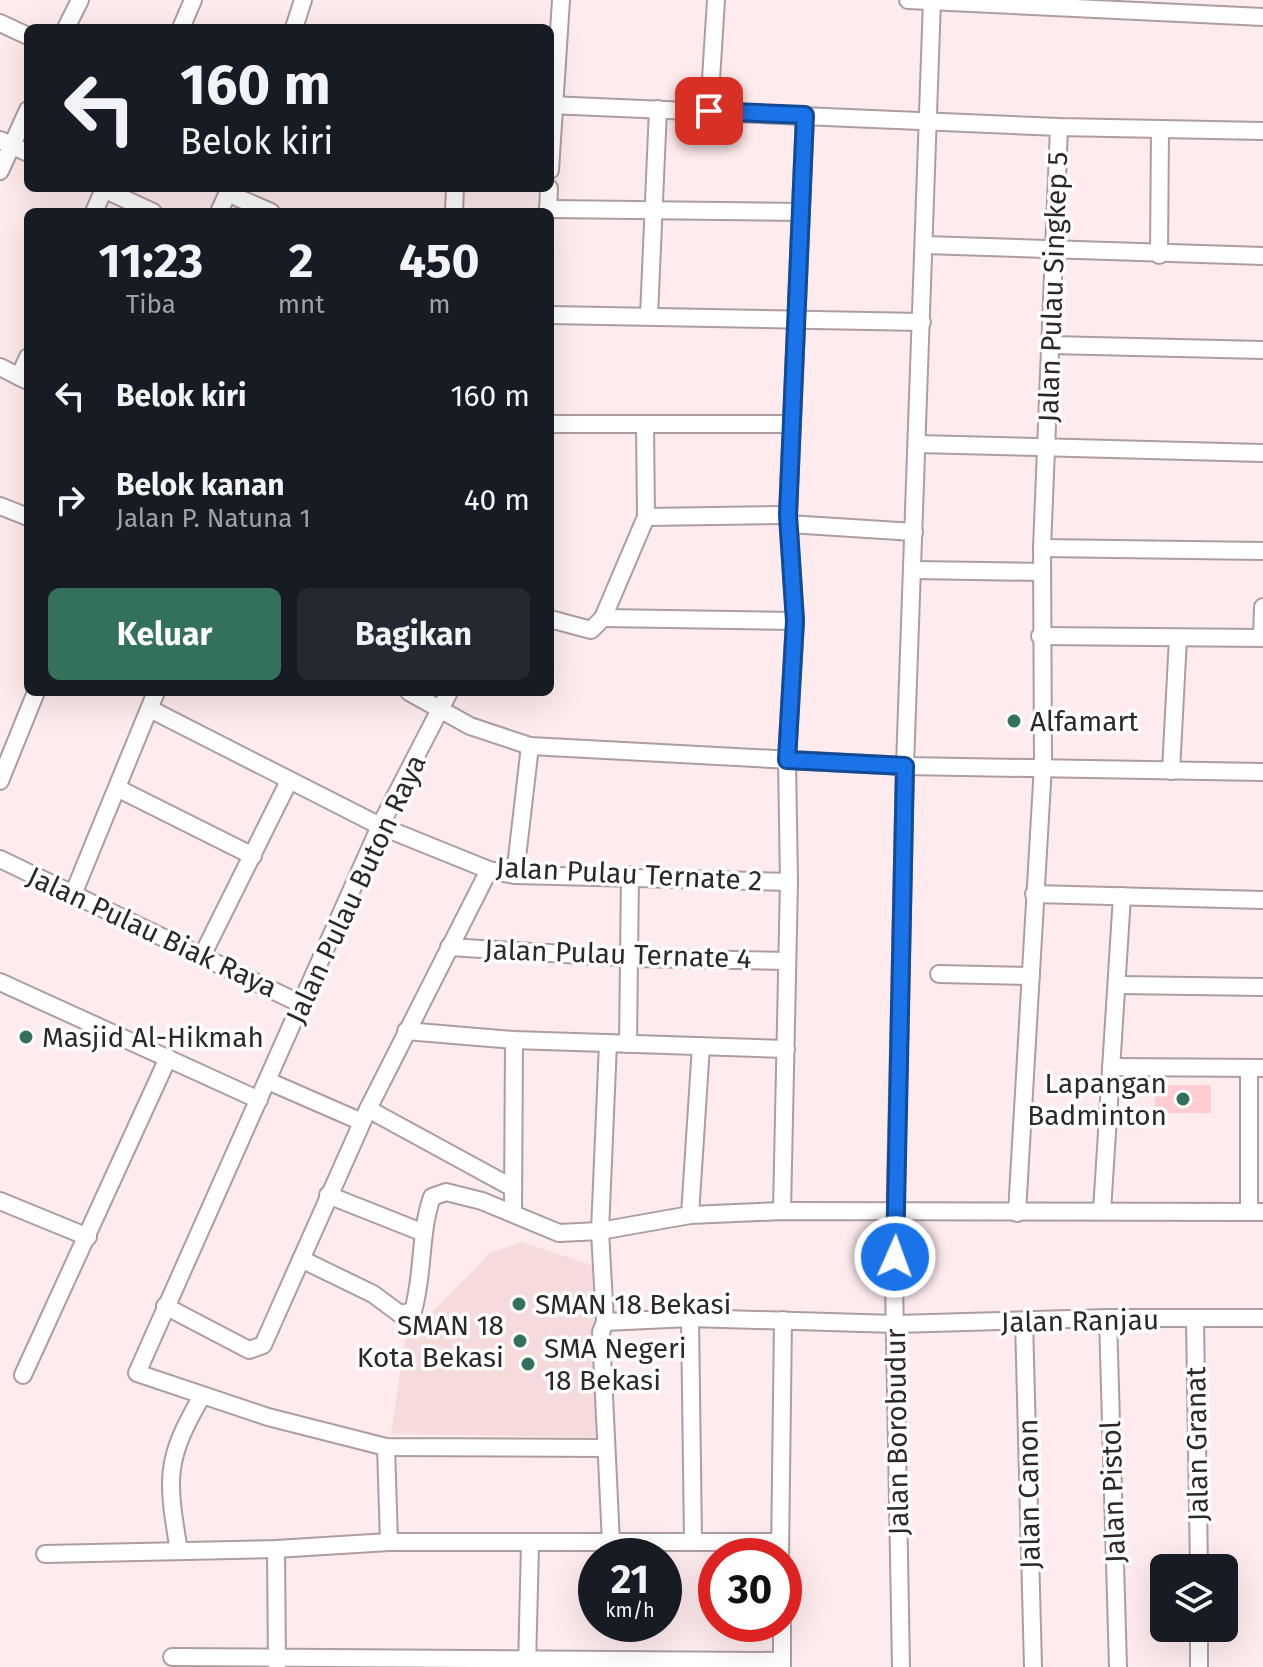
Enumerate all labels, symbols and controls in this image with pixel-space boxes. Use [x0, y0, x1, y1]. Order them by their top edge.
text: 160 m [180, 52, 331, 119]
icon: left [48, 56, 152, 160]
pin [675, 77, 743, 145]
icon: arrive [687, 89, 731, 133]
text: Belok kiri [180, 120, 334, 164]
street label: Jalan Pulau Singkep 5 [1032, 151, 1074, 423]
text: 11:23 [98, 232, 203, 290]
text: 2 [289, 232, 314, 290]
text: 450 [399, 232, 480, 290]
text: Tiba [126, 289, 176, 320]
text: mnt [278, 289, 325, 320]
text: m [428, 289, 450, 320]
icon: left [48, 374, 92, 418]
text: Belok kiri [116, 378, 247, 414]
text: 160 m [451, 378, 530, 414]
text: Belok kanan [116, 467, 285, 503]
icon: right [48, 478, 92, 522]
text: 40 m [464, 482, 530, 518]
text: Jalan P. Natuna 1 [116, 503, 311, 534]
button: Keluar [48, 588, 281, 680]
button: Bagikan [297, 588, 530, 680]
place label: Alfamart [1030, 705, 1139, 738]
marker: Alfamart [1005, 712, 1023, 730]
street label: Jalan Pulau Buton Raya [279, 749, 433, 1029]
street label: Jalan Pulau Ternate 2 [495, 851, 763, 897]
street label: Jalan Pulau Biak Raya [22, 860, 282, 1004]
street label: Jalan Pulau Ternate 4 [484, 933, 752, 975]
place label: Masjid Al-Hikmah [42, 1021, 264, 1054]
marker: Masjid Al-Hikmah [17, 1028, 35, 1046]
place label: Lapangan Badminton [1027, 1067, 1167, 1132]
marker: Lapangan Badminton [1174, 1090, 1192, 1108]
position arrow [853, 1215, 937, 1299]
place label: SMAN 18 Bekasi [535, 1288, 731, 1321]
marker: SMAN 18 Bekasi [510, 1295, 528, 1313]
street label: Jalan Ranjau [1001, 1303, 1159, 1339]
place label: SMAN 18 Kota Bekasi [357, 1309, 504, 1374]
street label: Jalan Borobudur [879, 1328, 915, 1536]
marker: SMAN 18 Kota Bekasi [511, 1332, 529, 1350]
place label: SMA Negeri 18 Bekasi [544, 1332, 687, 1397]
marker: SMA Negeri 18 Bekasi [519, 1355, 537, 1373]
street label: Jalan Granat [1179, 1365, 1215, 1522]
street label: Jalan Canon [1011, 1419, 1047, 1569]
street label: Jalan Pistol [1094, 1420, 1132, 1564]
speed limit sign: 30 [698, 1538, 802, 1642]
map controls [1150, 1554, 1238, 1642]
button: layers [1150, 1554, 1238, 1642]
text: 21 [611, 1556, 649, 1604]
text: km/h [605, 1598, 655, 1622]

